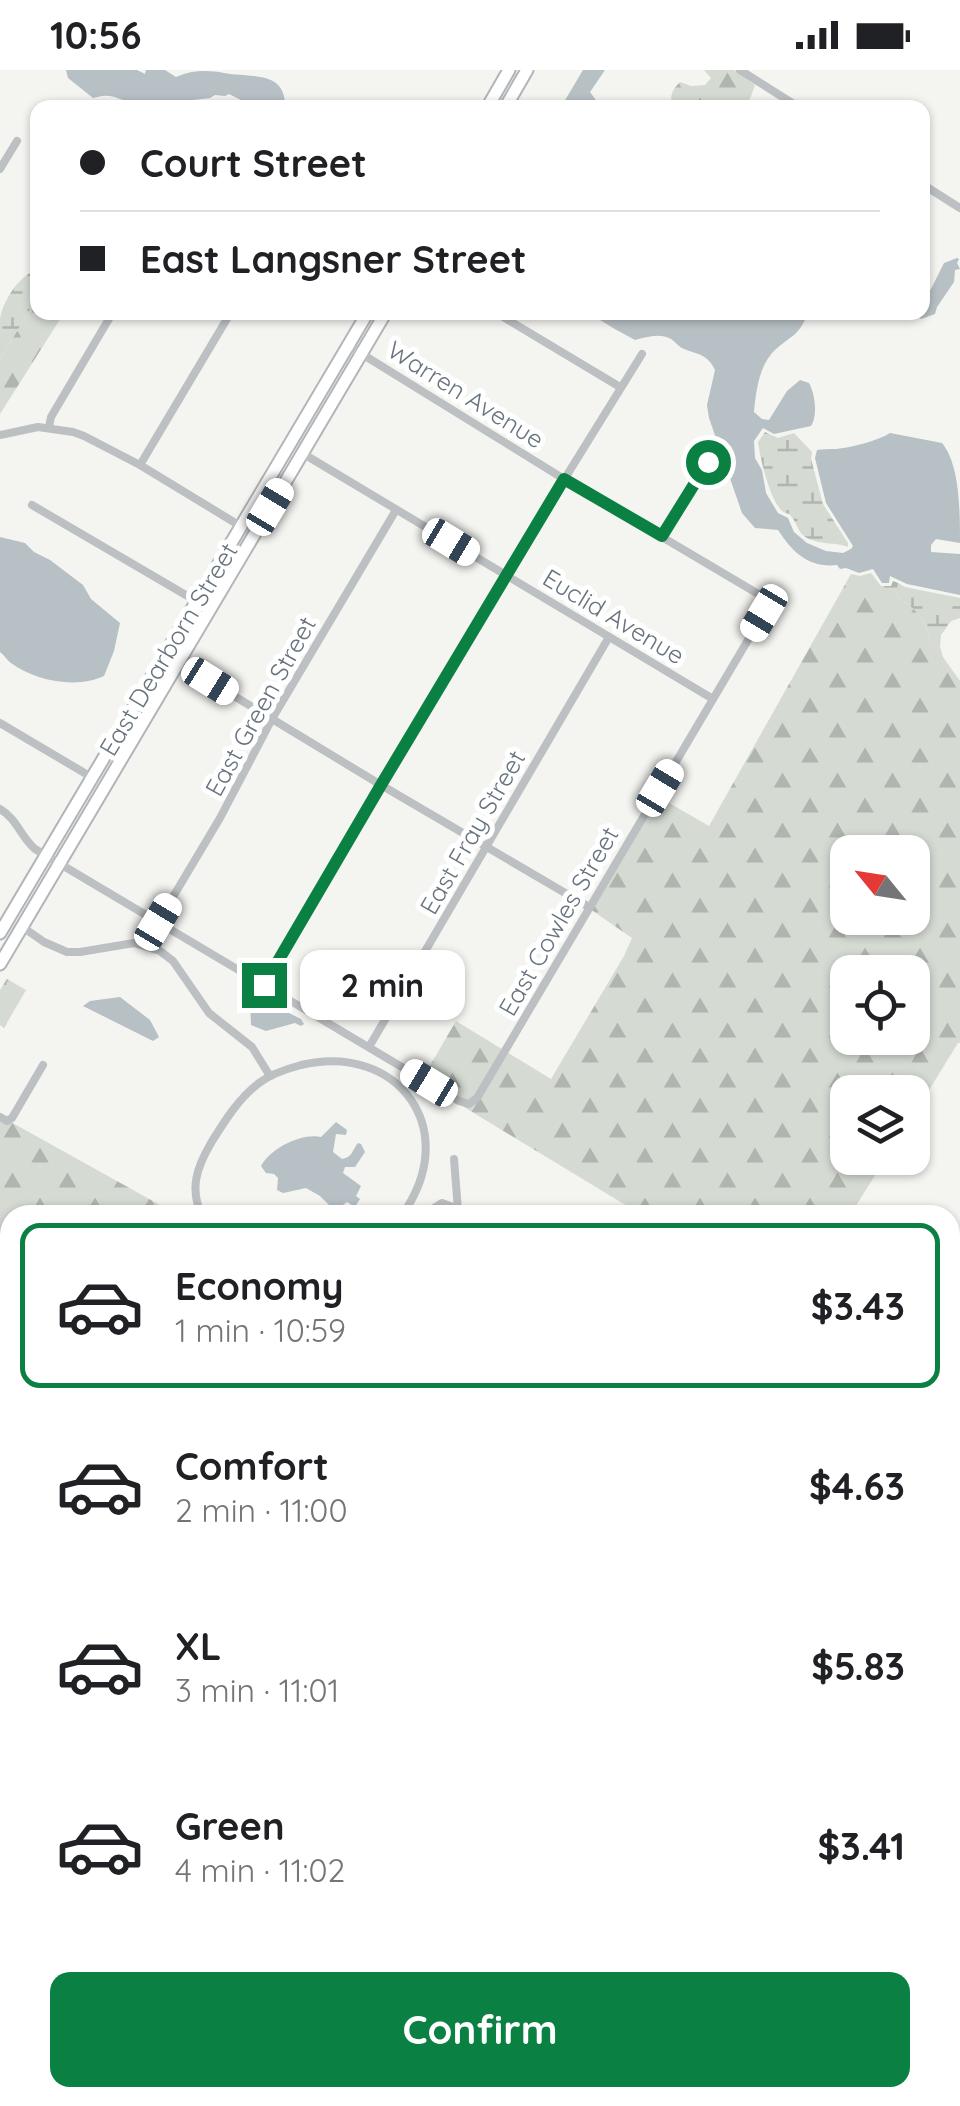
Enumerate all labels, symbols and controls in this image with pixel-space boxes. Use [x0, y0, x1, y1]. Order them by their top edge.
text: 10:56 [50, 11, 141, 59]
text: Court Street [140, 139, 367, 187]
text: East Langsner Street [140, 235, 527, 283]
street label: Warren Avenue [382, 334, 550, 454]
route start [686, 440, 731, 485]
car [242, 474, 298, 540]
car [418, 514, 484, 570]
street label: East Dearborn Street [92, 537, 244, 761]
street label: Euclid Avenue [538, 562, 690, 670]
car [736, 580, 792, 646]
street label: East Green Street [198, 611, 322, 801]
car [177, 652, 243, 710]
street label: East Fray Street [413, 745, 531, 919]
car [632, 755, 688, 821]
street label: East Cowles Street [491, 821, 625, 1021]
north arrow [830, 835, 930, 935]
map controls [830, 835, 930, 1175]
car [130, 889, 186, 955]
callout: 2 min [299, 950, 464, 1020]
button: locate [830, 955, 930, 1055]
route end [242, 963, 287, 1008]
text: 2 min [341, 965, 424, 1005]
car [396, 1055, 462, 1111]
button: layers [830, 1075, 930, 1175]
icon: car [55, 1261, 145, 1351]
text: Economy [175, 1262, 344, 1310]
text: $3.43 [811, 1282, 905, 1330]
text: 1 min · 10:59 [175, 1310, 346, 1350]
icon: car [55, 1441, 145, 1531]
text: Comfort [175, 1442, 329, 1490]
text: $4.63 [809, 1462, 905, 1510]
text: 2 min · 11:00 [175, 1490, 347, 1530]
icon: car [55, 1621, 145, 1711]
text: XL [175, 1622, 221, 1670]
text: $5.83 [811, 1642, 905, 1690]
text: 3 min · 11:01 [175, 1670, 339, 1710]
icon: car [55, 1801, 145, 1891]
text: Green [175, 1802, 285, 1850]
text: $3.41 [818, 1822, 905, 1870]
text: 4 min · 11:02 [175, 1850, 345, 1890]
button: Confirm [50, 1972, 910, 2087]

